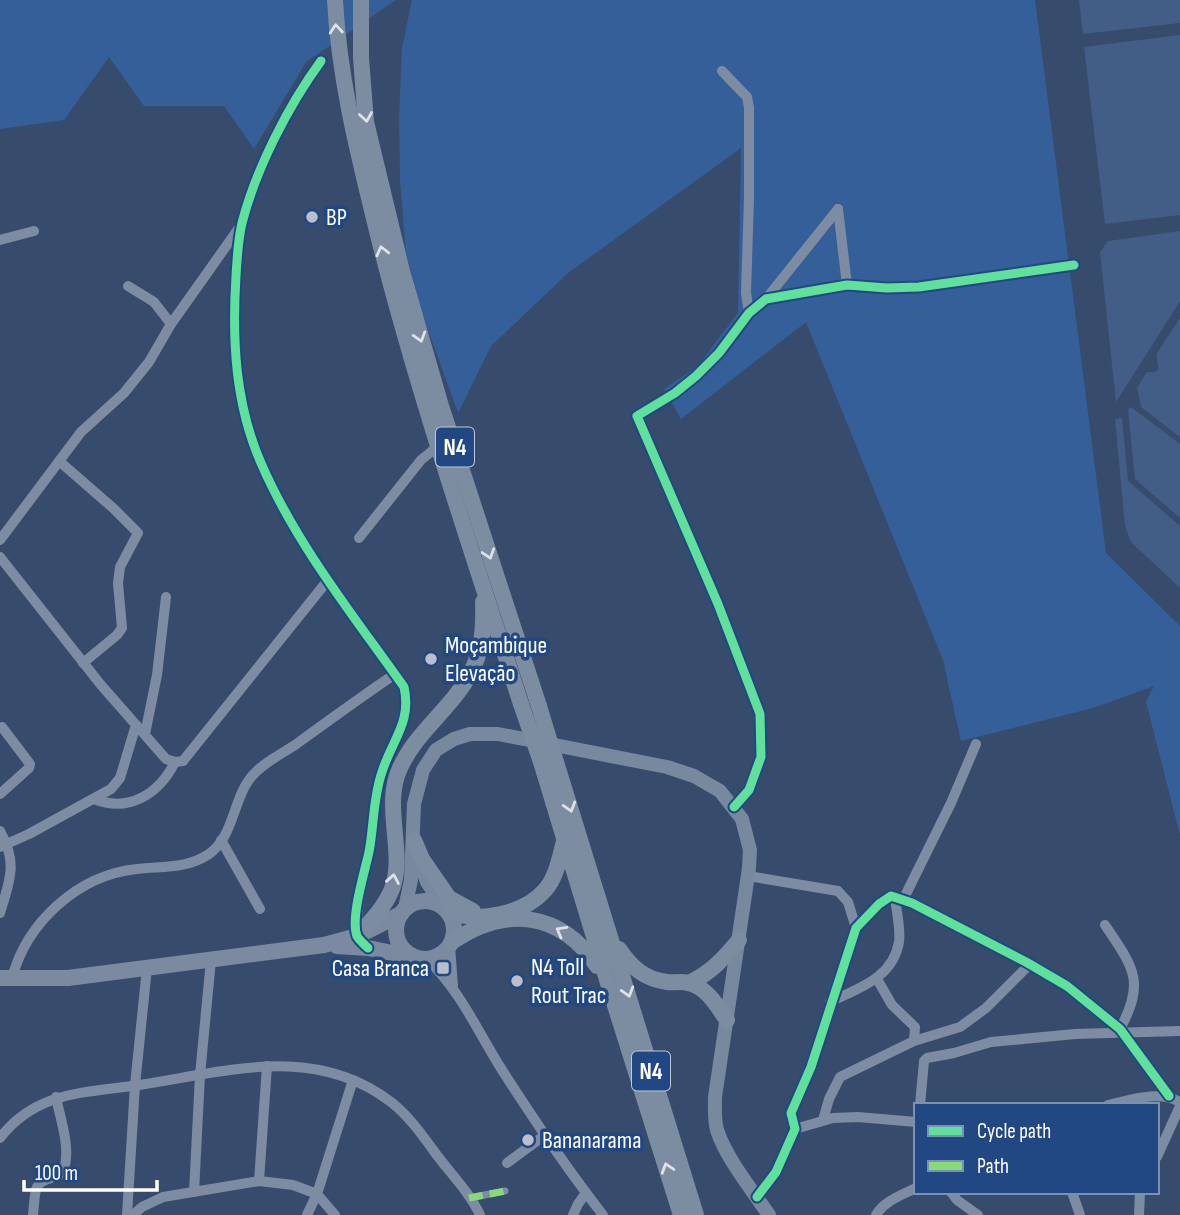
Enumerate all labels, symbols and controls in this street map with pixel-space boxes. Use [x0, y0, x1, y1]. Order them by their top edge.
one-way arrow [329, 23, 344, 34]
one-way arrow [358, 111, 373, 123]
place label: BP [326, 203, 347, 232]
marker: BP [304, 209, 320, 225]
one-way arrow [376, 245, 390, 257]
one-way arrow [412, 331, 427, 343]
road number: N4 [436, 428, 474, 466]
one-way arrow [481, 547, 495, 559]
place label: Moçambique Elevação [445, 631, 547, 688]
marker: Moçambique Elevação [423, 651, 439, 667]
one-way arrow [561, 801, 576, 813]
one-way arrow [385, 874, 400, 885]
one-way arrow [556, 926, 569, 939]
place label: N4 Toll Rout Trac [531, 953, 606, 1010]
place label: Casa Branca [332, 954, 429, 983]
marker: Casa Branca [435, 960, 451, 976]
marker: N4 Toll Rout Trac [509, 973, 525, 989]
one-way arrow [619, 986, 634, 998]
road number: N4 [632, 1052, 670, 1090]
legend [914, 1103, 1159, 1194]
text: Cycle path [977, 1119, 1051, 1144]
place label: Bananarama [542, 1126, 641, 1155]
marker: Bananarama [520, 1132, 536, 1148]
scale bar [24, 1148, 158, 1192]
text: Path [977, 1154, 1009, 1179]
text: 100 m [35, 1161, 78, 1186]
one-way arrow [660, 1163, 675, 1175]

